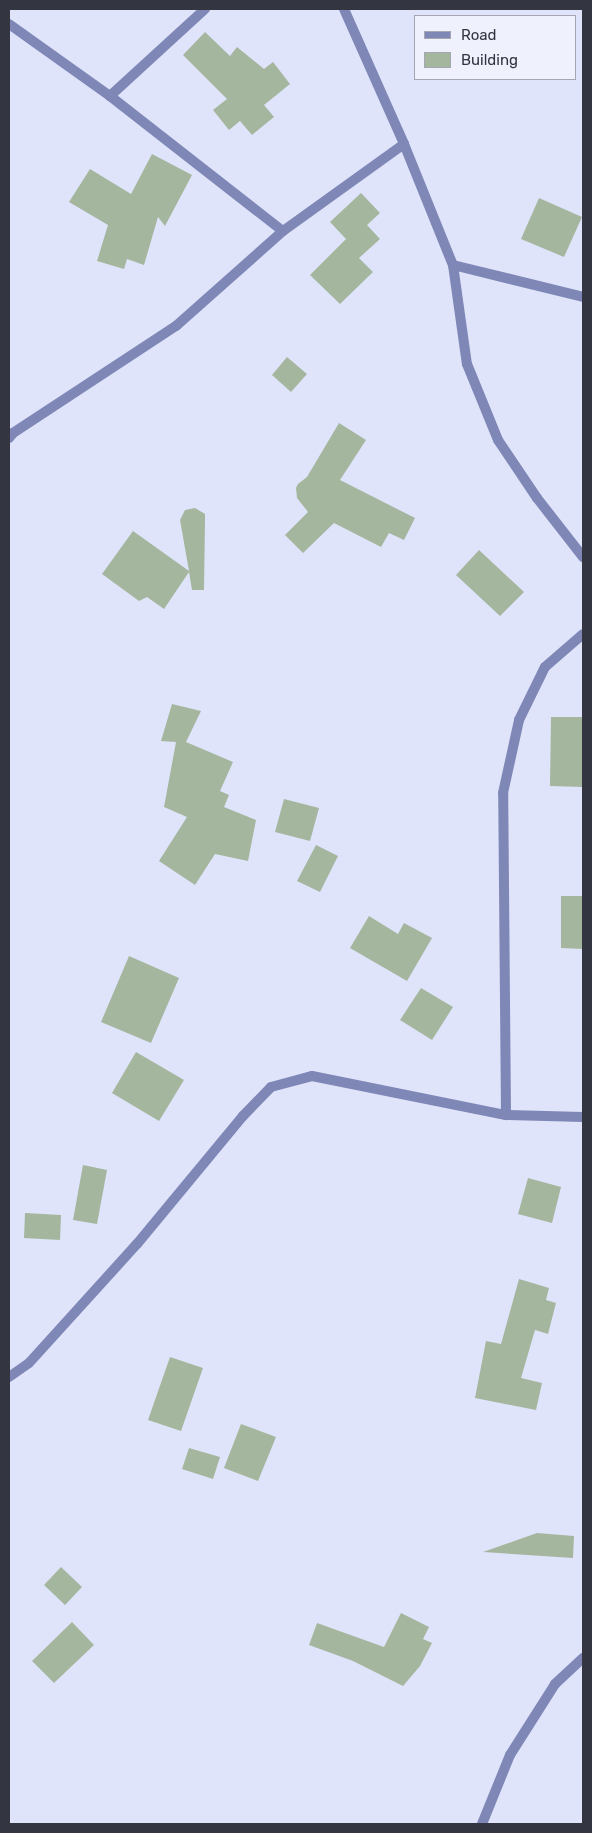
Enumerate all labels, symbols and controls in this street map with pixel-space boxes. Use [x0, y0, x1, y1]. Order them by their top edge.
legend [414, 15, 577, 80]
text: Road [461, 26, 497, 44]
text: Building [461, 51, 518, 69]

